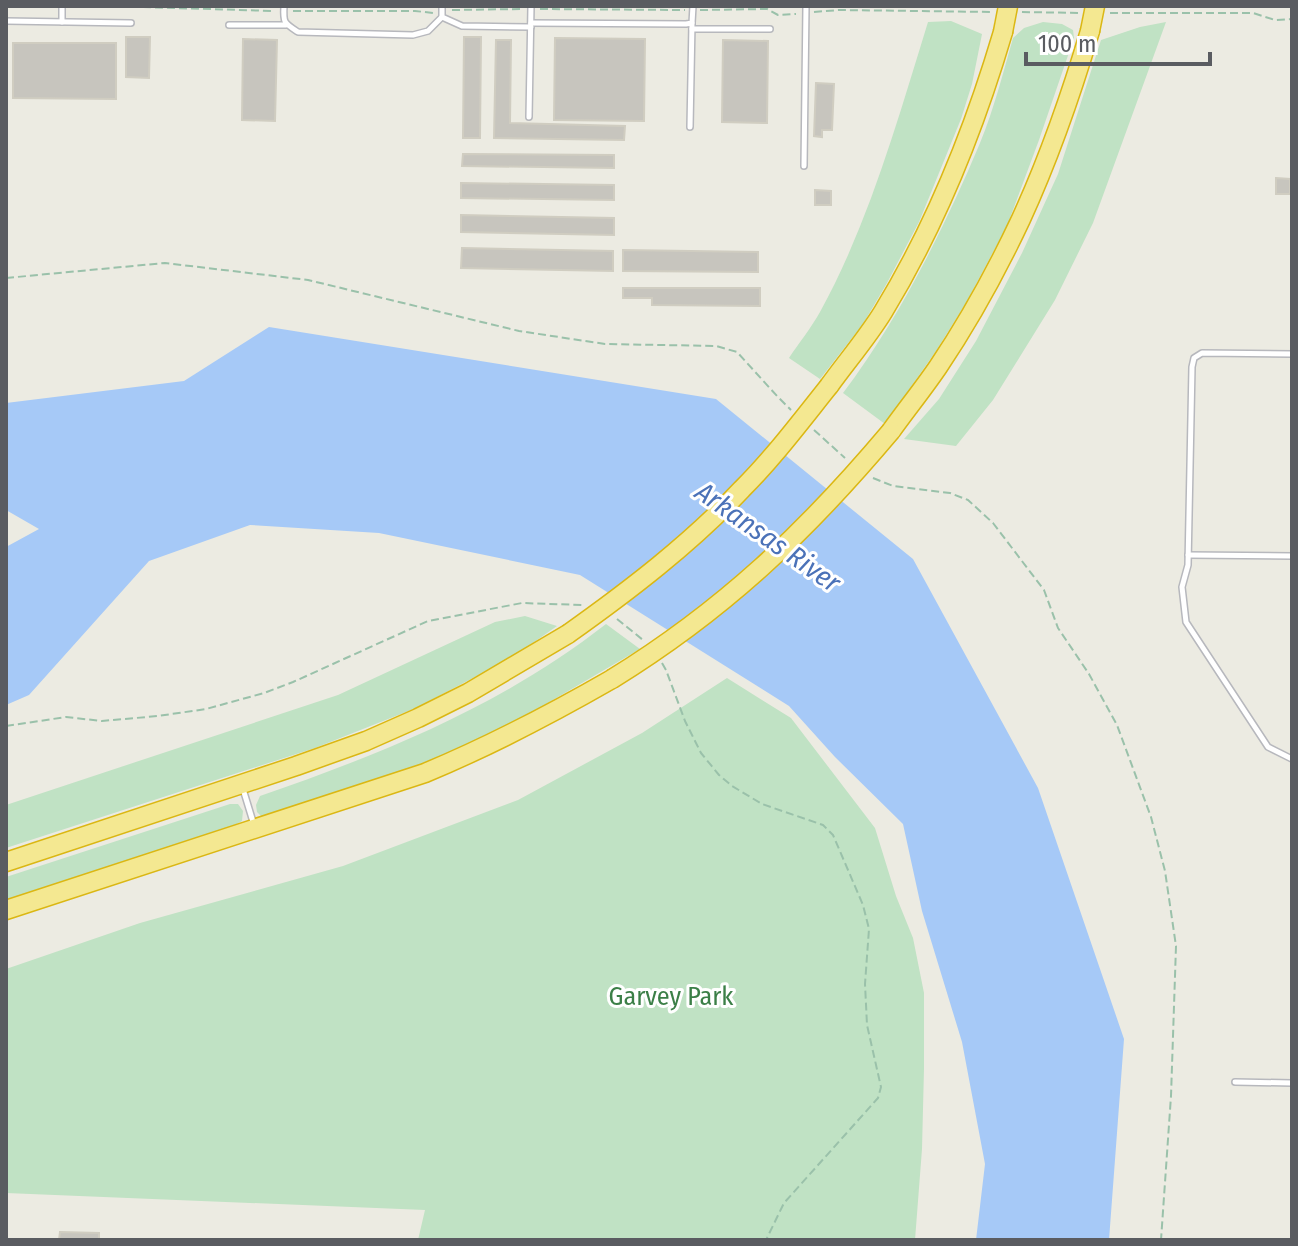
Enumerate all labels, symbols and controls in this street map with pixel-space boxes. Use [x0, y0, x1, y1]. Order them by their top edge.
scale bar [1026, 16, 1210, 66]
text: 100 m [1038, 30, 1096, 58]
water label: Arkansas River [688, 474, 848, 600]
park label: Garvey Park [609, 981, 734, 1012]

